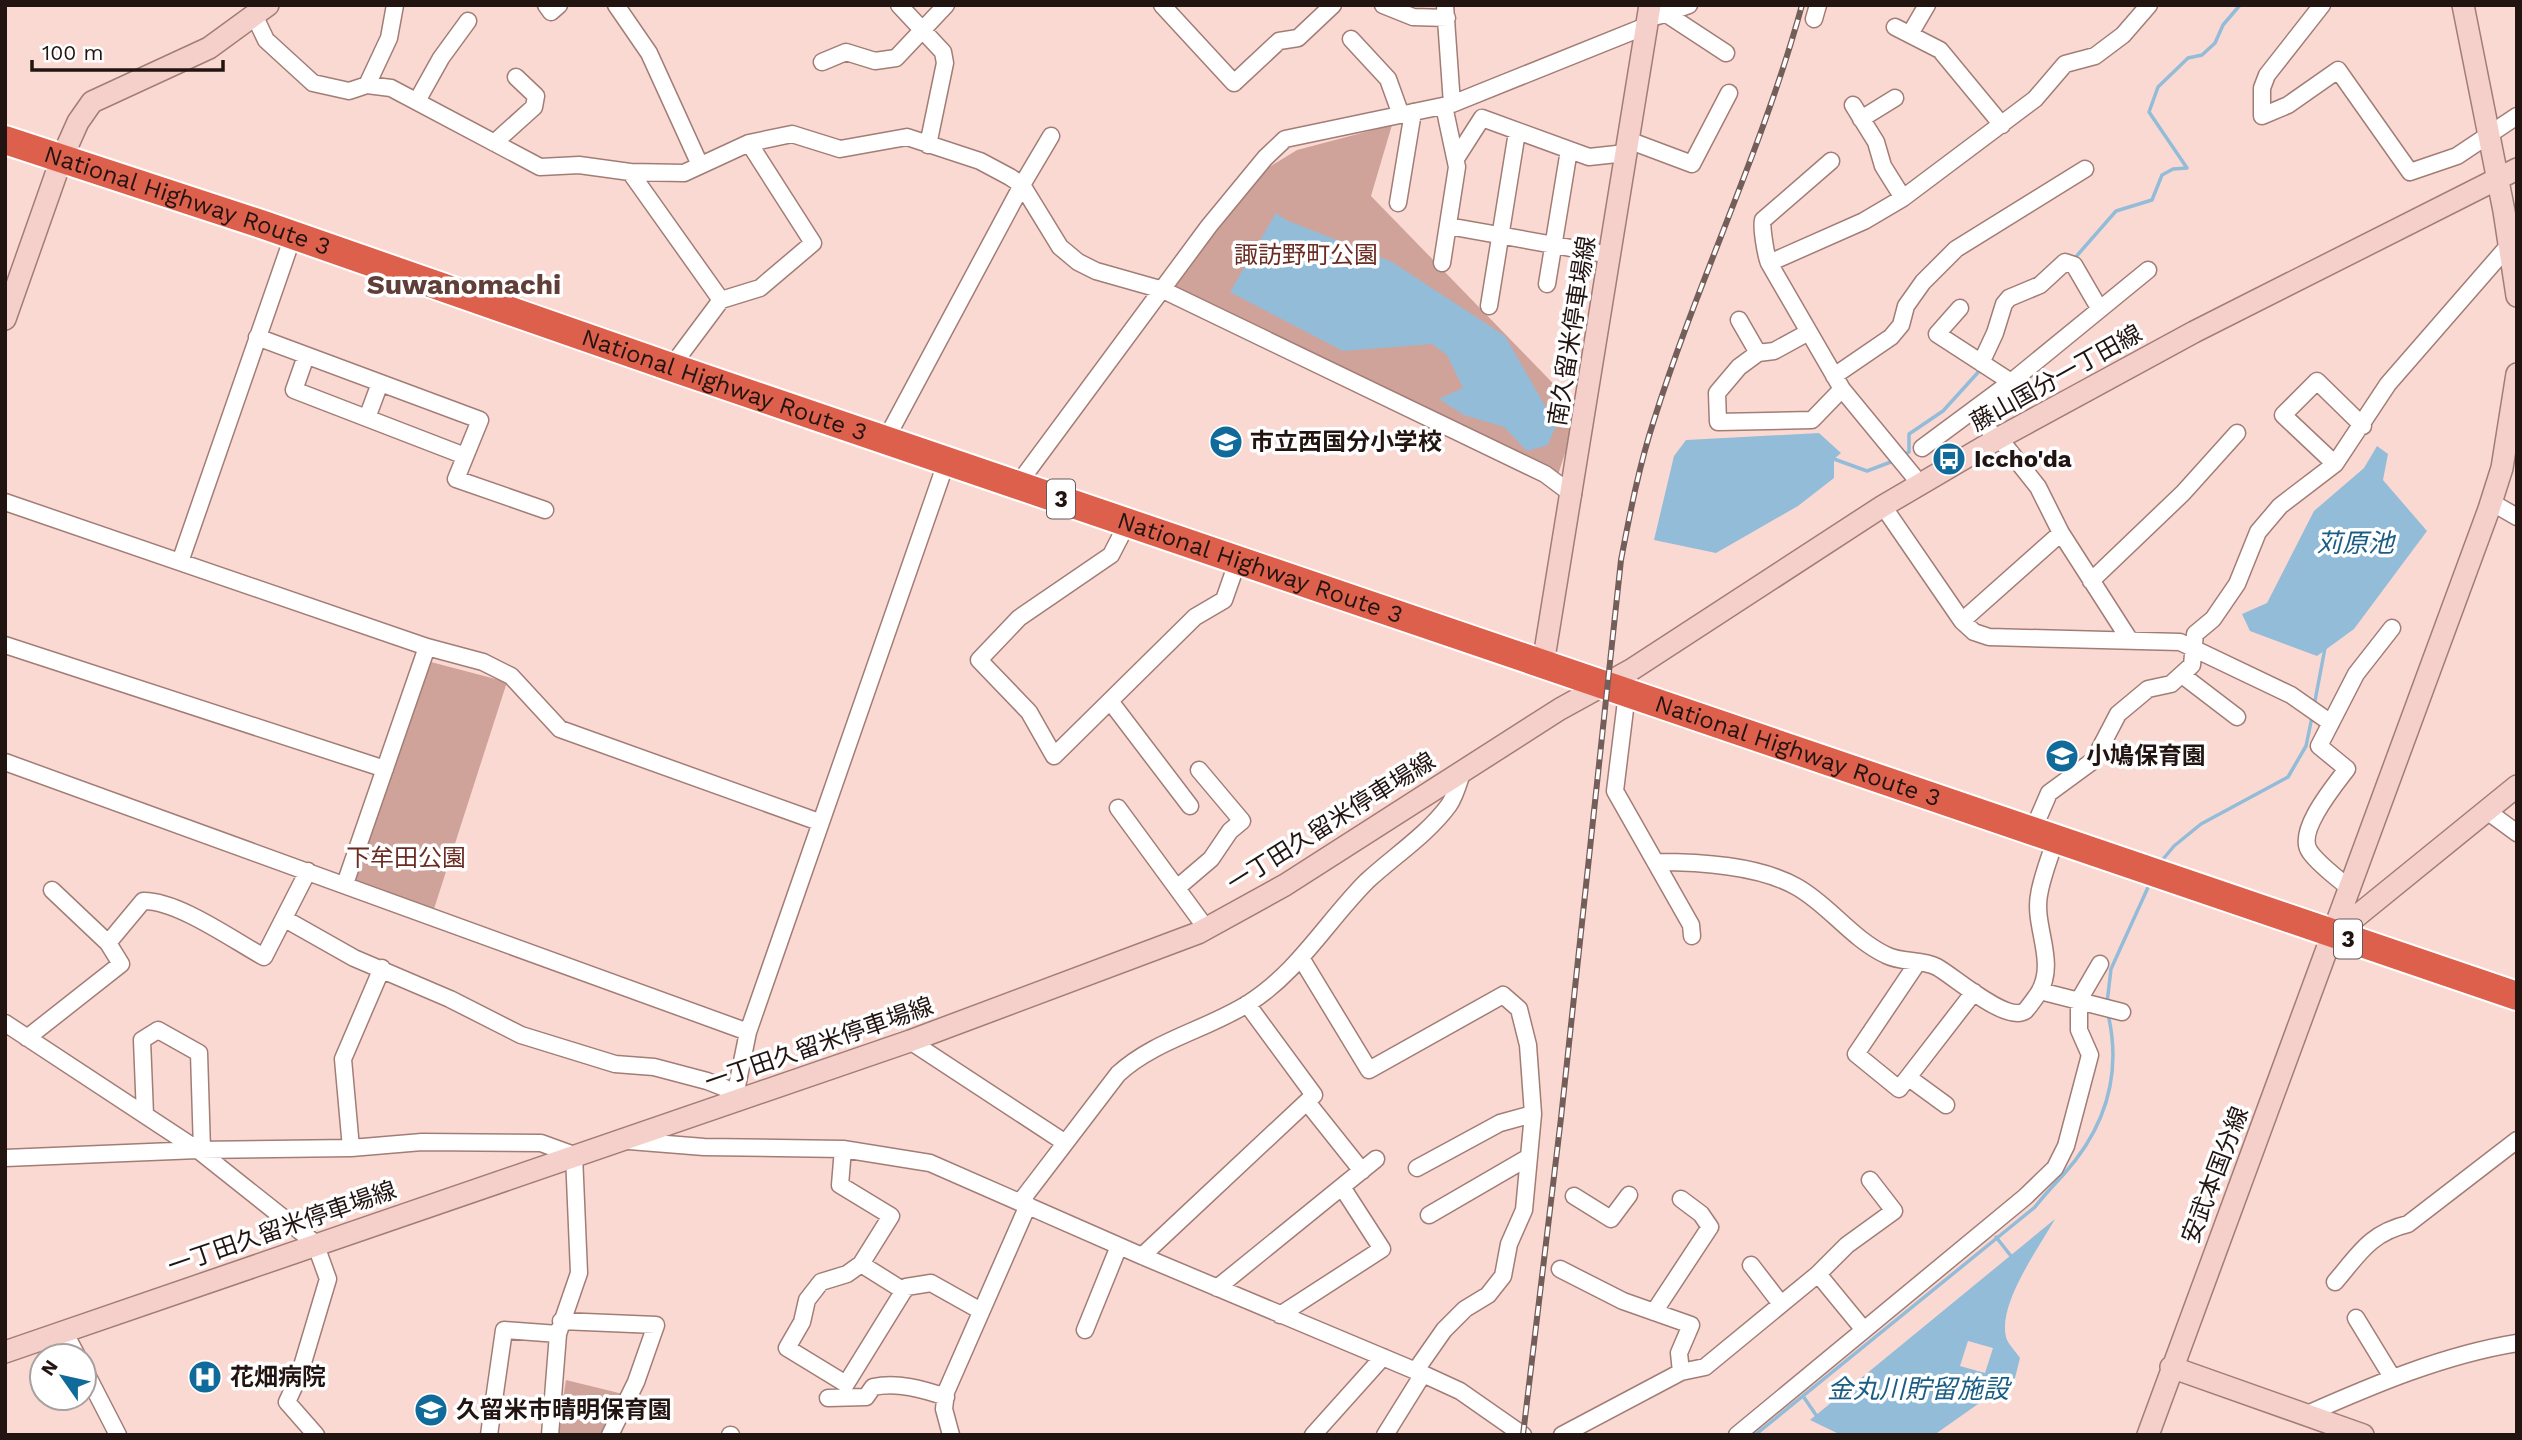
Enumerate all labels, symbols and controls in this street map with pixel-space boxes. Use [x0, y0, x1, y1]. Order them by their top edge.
scale bar [32, 28, 222, 72]
text: 100 m [42, 40, 104, 65]
street label: National Highway Route 3 [41, 140, 334, 261]
street label: 南久留米停車場線 [1543, 234, 1601, 428]
park label: 諏訪野町公園 [1234, 241, 1378, 269]
district label: Suwanomachi [367, 268, 561, 301]
street label: 藤山国分一丁田線 [1965, 319, 2147, 437]
street label: National Highway Route 3 [578, 323, 871, 447]
school or university icon: 市立西国分小学校 [1207, 423, 1245, 461]
place label: 市立西国分小学校 [1250, 428, 1442, 456]
bus stop icon: Iccho'da [1930, 440, 1968, 478]
place label: Iccho'da [1974, 445, 2072, 473]
road number: 3 [1047, 480, 1075, 519]
street label: National Highway Route 3 [1114, 506, 1406, 629]
water label: 苅原池 [2316, 528, 2397, 558]
street label: National Highway Route 3 [1651, 689, 1944, 812]
school or university icon: 小鳩保育園 [2043, 737, 2081, 775]
place label: 小鳩保育園 [2086, 742, 2206, 770]
street label: 一丁田久留米停車場線 [1222, 747, 1440, 897]
park label: 下牟田公園 [346, 844, 466, 872]
road number: 3 [2334, 920, 2362, 958]
street label: 一丁田久留米停車場線 [701, 992, 937, 1096]
street label: 安武本国分線 [2176, 1103, 2254, 1247]
street label: 一丁田久留米停車場線 [164, 1176, 400, 1280]
north arrow [28, 1342, 98, 1412]
text: N [36, 1356, 63, 1380]
hospital icon: 花畑病院 [186, 1358, 224, 1396]
place label: 花畑病院 [230, 1363, 326, 1391]
water label: 金丸川貯留施設 [1827, 1374, 2013, 1404]
school or university icon: 久留米市晴明保育園 [412, 1391, 450, 1429]
place label: 久留米市晴明保育園 [456, 1396, 672, 1424]

